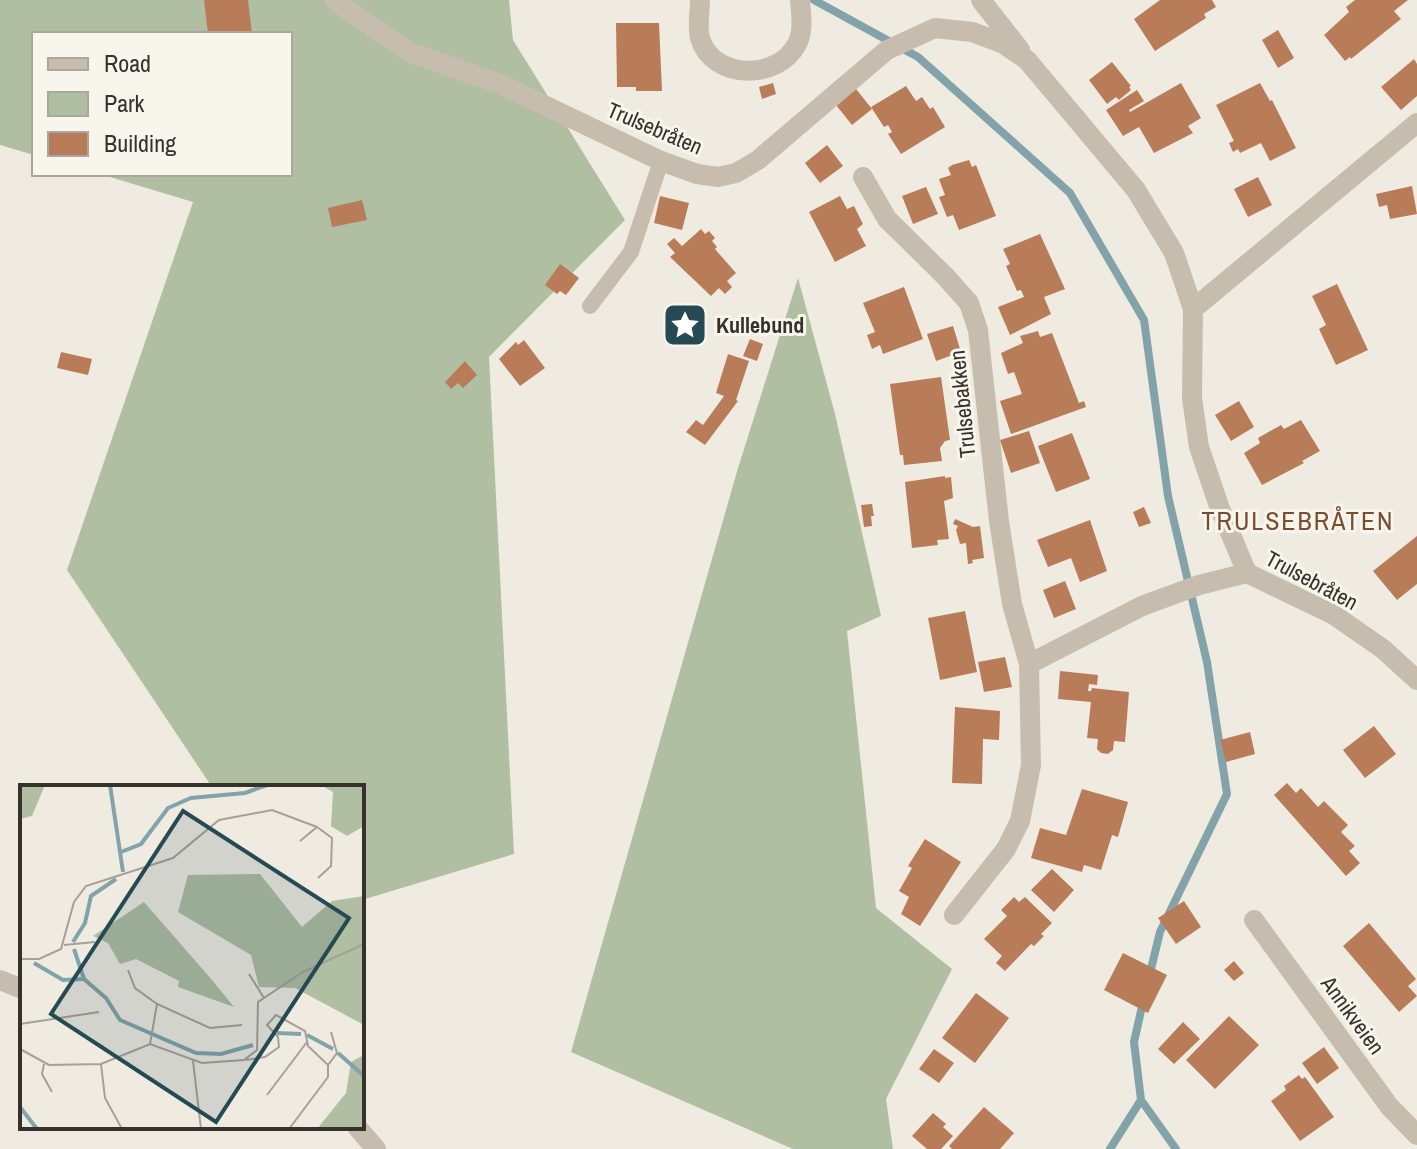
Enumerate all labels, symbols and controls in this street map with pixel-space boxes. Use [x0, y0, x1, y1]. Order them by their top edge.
legend [32, 32, 292, 176]
text: Road [104, 47, 151, 79]
text: Park [104, 87, 145, 119]
street label: Trulsebråten [603, 95, 707, 161]
text: Building [104, 127, 176, 159]
place icon: Kullebund [661, 301, 709, 349]
place label: Kullebund [716, 310, 804, 340]
street label: Trulsebakken [941, 349, 983, 459]
district label: TRULSEBRÅTEN [1201, 503, 1395, 538]
street label: Trulsebråten [1261, 543, 1363, 617]
inset map [20, 785, 364, 1129]
street label: Annikveien [1314, 969, 1392, 1060]

